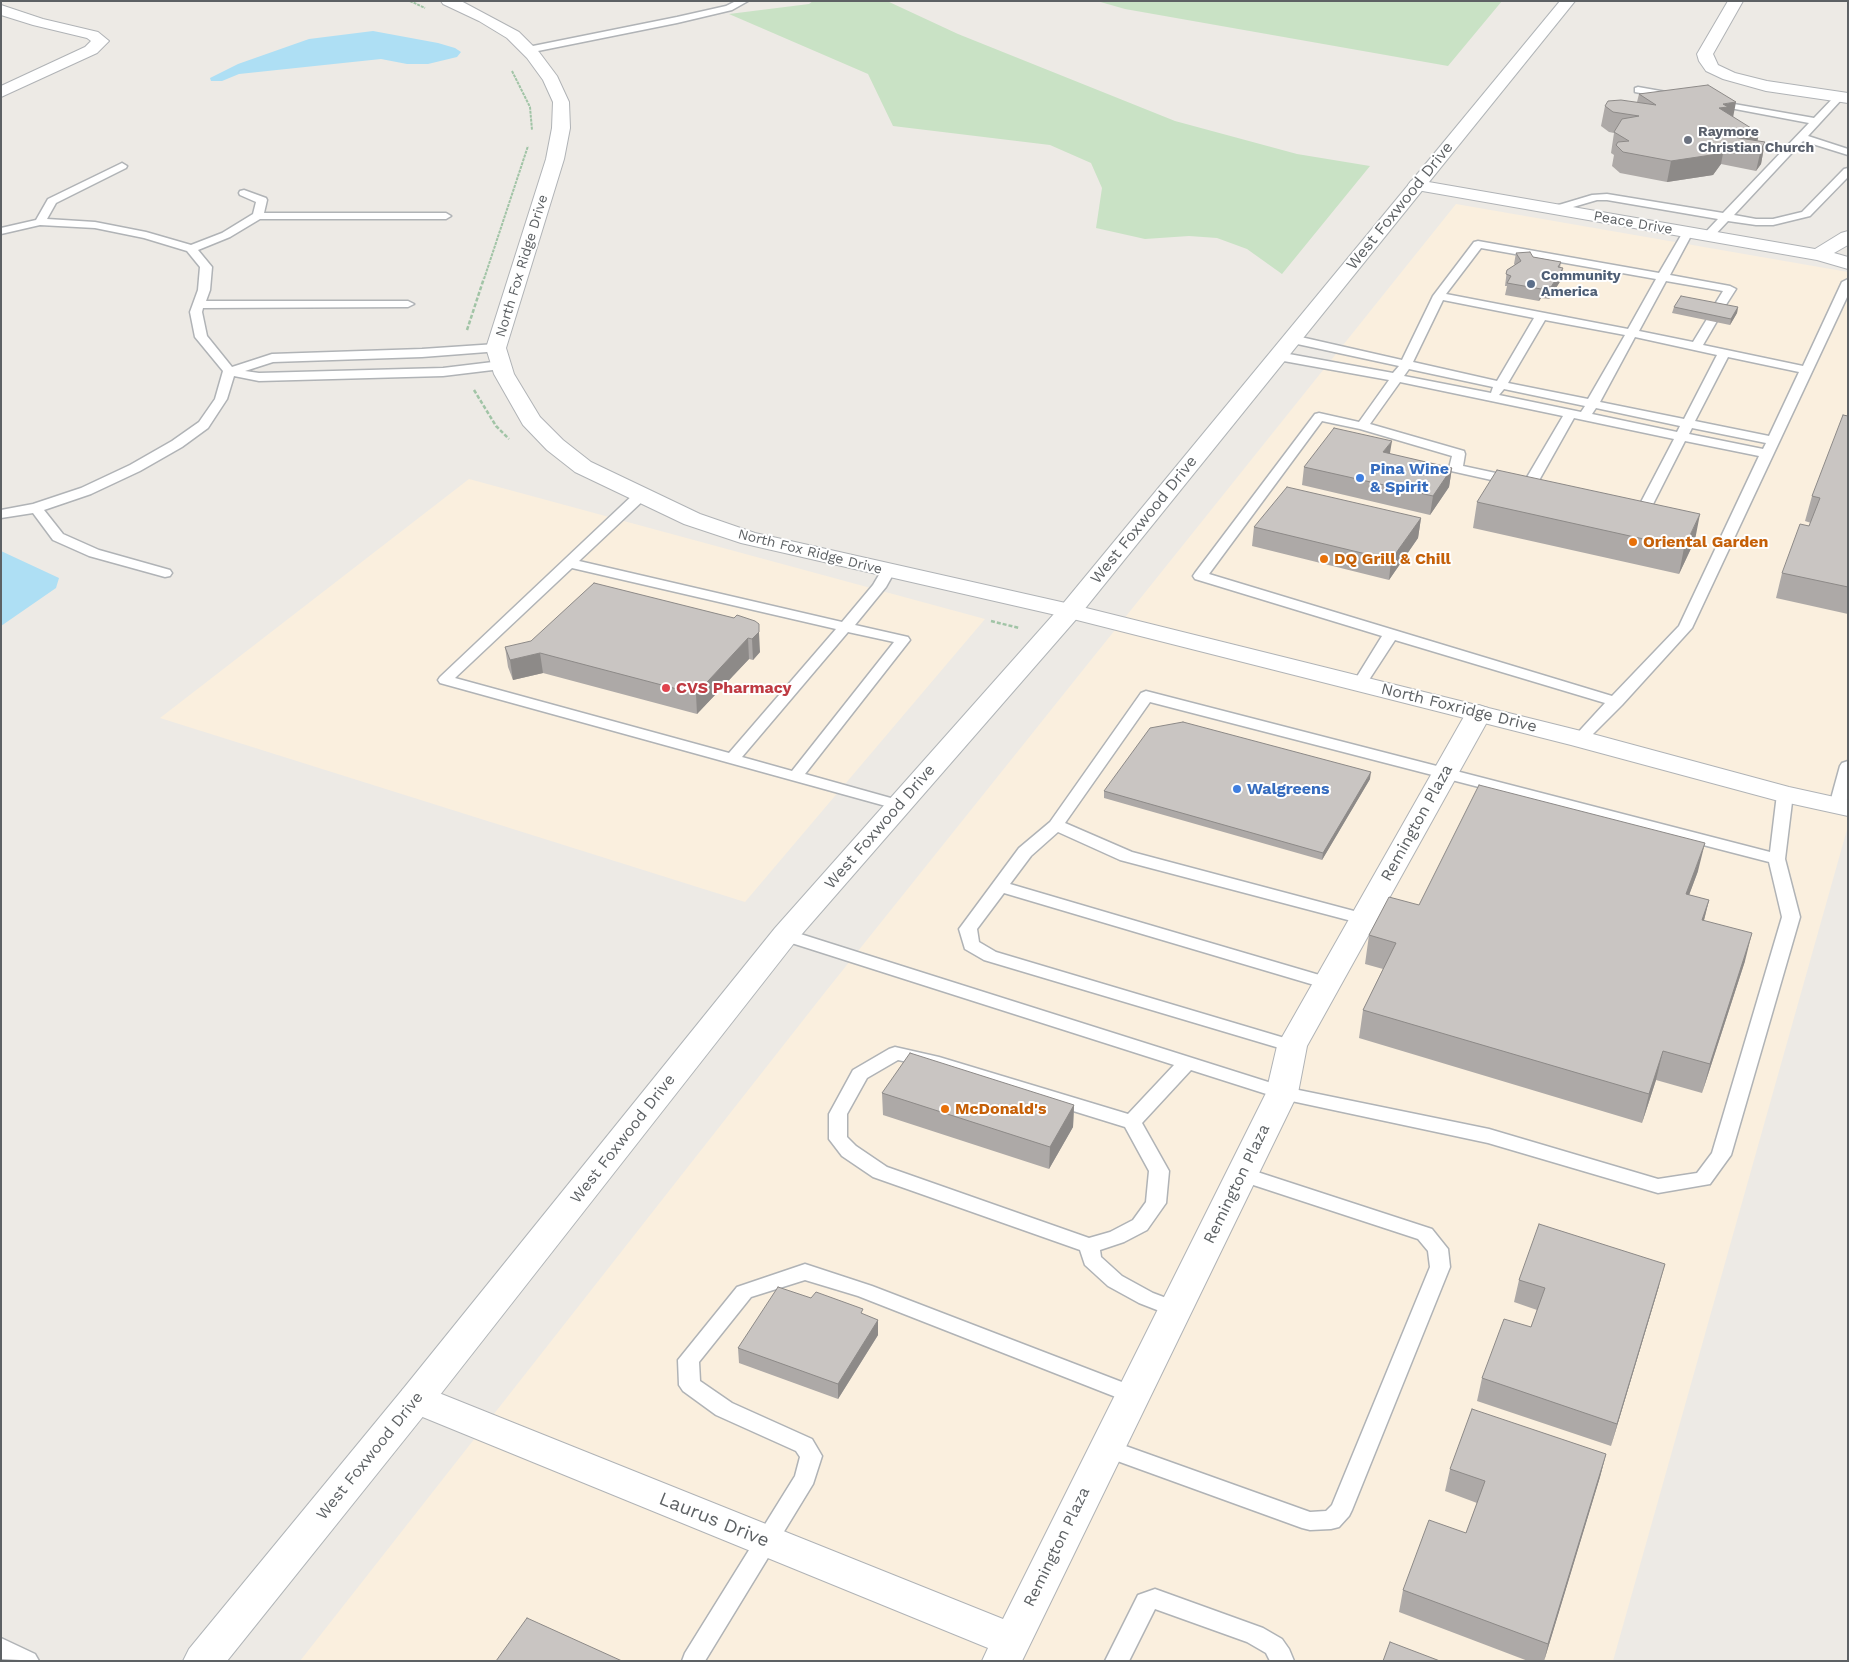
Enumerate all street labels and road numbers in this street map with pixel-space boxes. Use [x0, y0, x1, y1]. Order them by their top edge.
street label: West Foxwood Drive [1343, 138, 1457, 274]
street label: North Fox Ridge Drive [492, 193, 552, 339]
street label: Peace Drive [1592, 208, 1674, 238]
street label: West Foxwood Drive [1087, 452, 1201, 588]
street label: North Fox Ridge Drive [736, 526, 884, 578]
street label: North Foxridge Drive [1379, 679, 1539, 737]
street label: West Foxwood Drive [821, 761, 939, 893]
street label: Remington Plaza [1377, 761, 1457, 885]
street label: West Foxwood Drive [567, 1070, 679, 1208]
street label: Remington Plaza [1200, 1121, 1274, 1247]
street label: West Foxwood Drive [313, 1388, 427, 1524]
street label: Remington Plaza [1020, 1484, 1094, 1610]
street label: Laurus Drive [655, 1488, 773, 1552]

